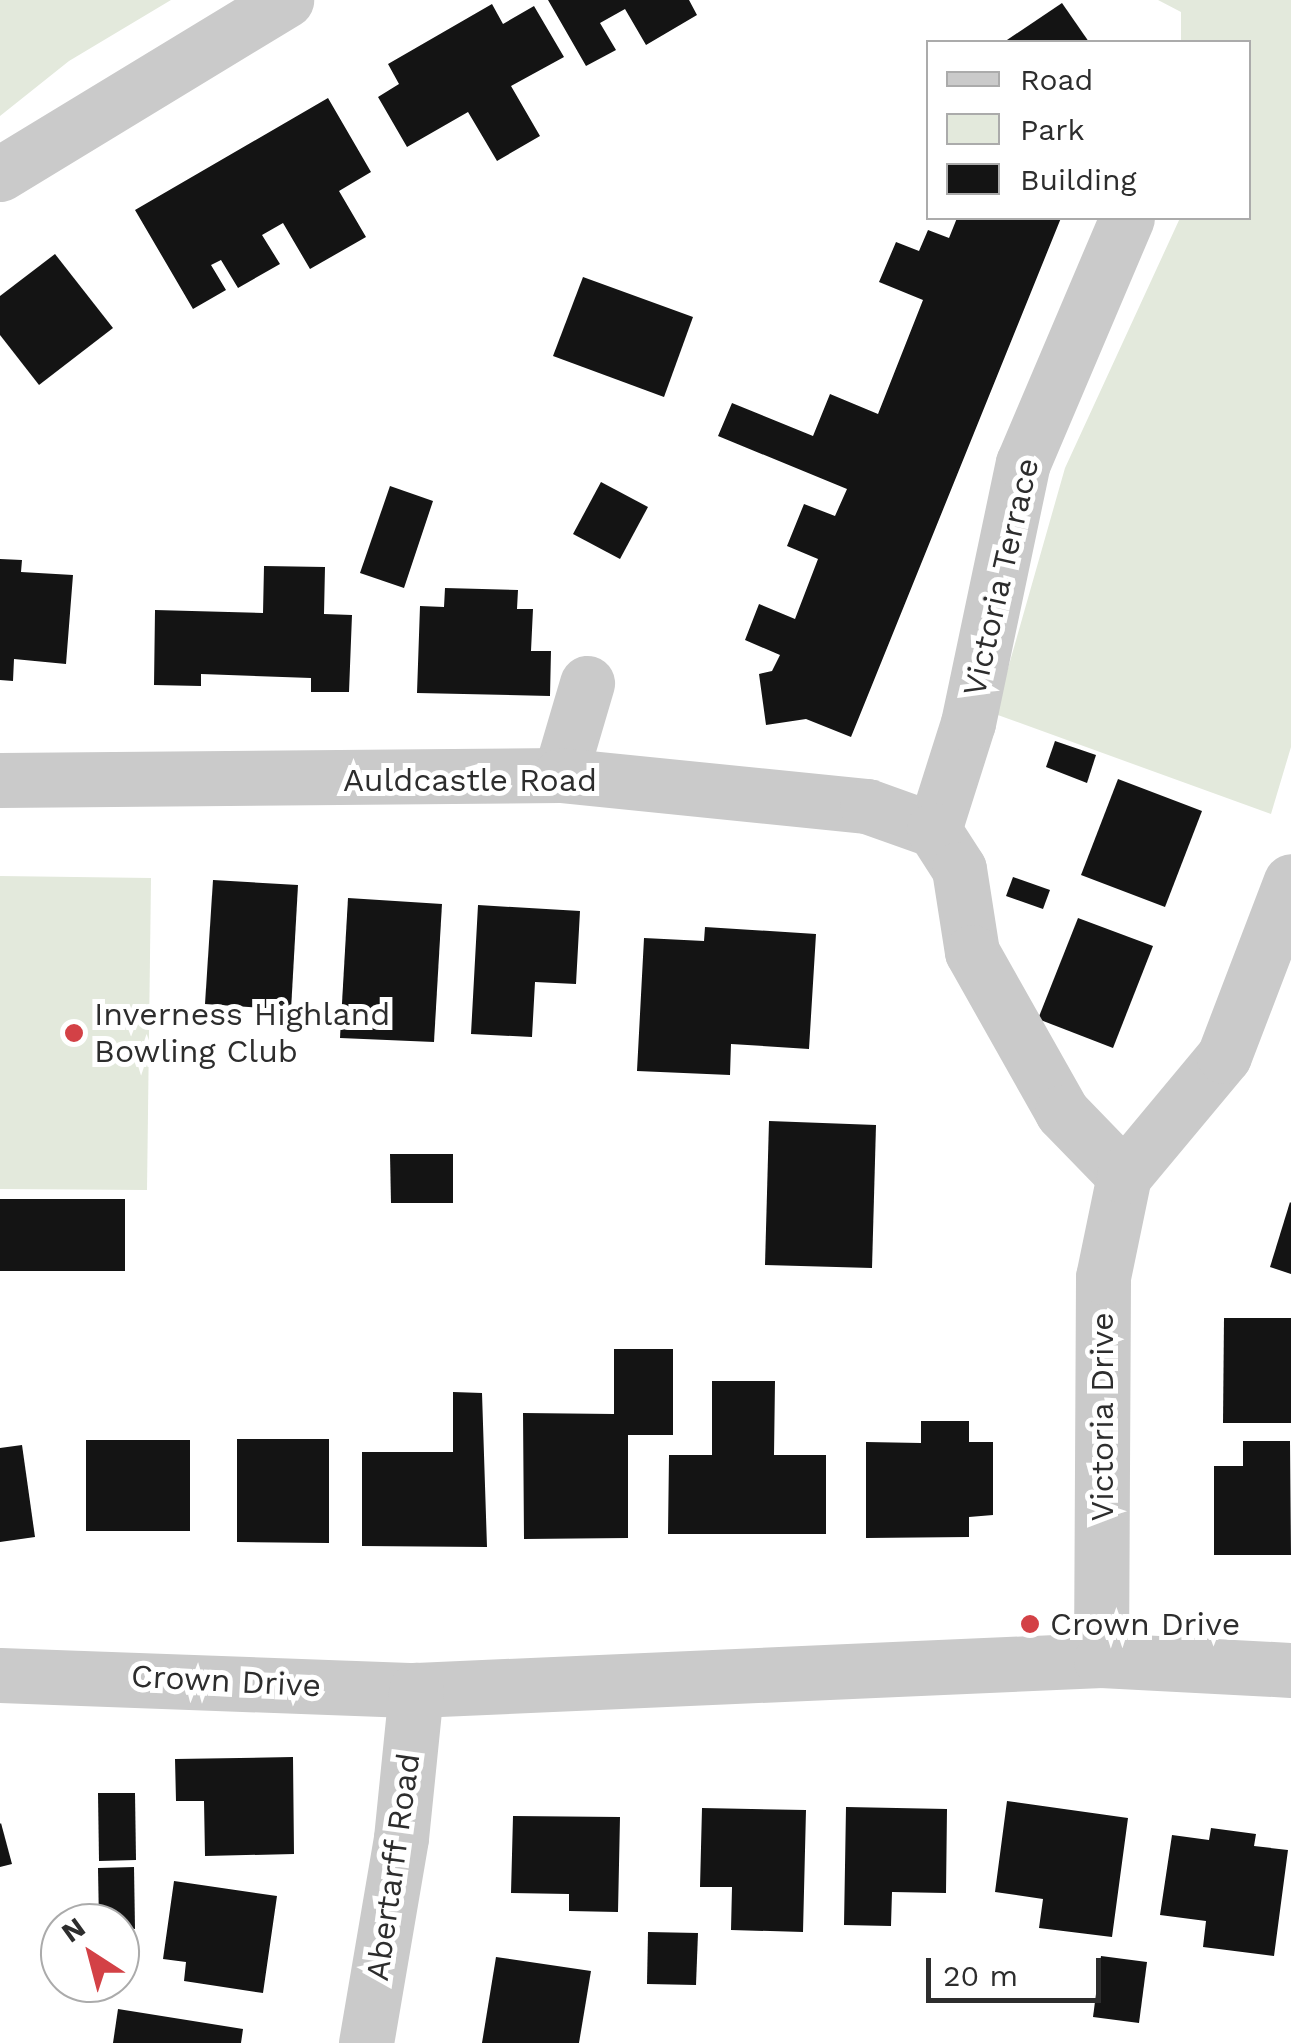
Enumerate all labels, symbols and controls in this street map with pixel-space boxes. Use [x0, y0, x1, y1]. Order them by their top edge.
legend [926, 40, 1251, 220]
text: Road [1020, 62, 1093, 97]
text: Park [1020, 112, 1085, 147]
text: Building [1020, 162, 1137, 197]
street label: Victoria Terrace [955, 453, 1047, 701]
street label: Auldcastle Road [343, 761, 597, 799]
place label: Inverness Highland Bowling Club [94, 996, 390, 1071]
marker: Inverness Highland Bowling Club [63, 1022, 85, 1044]
street label: Victoria Drive [1083, 1312, 1121, 1522]
place label: Crown Drive [1050, 1605, 1240, 1643]
marker: Crown Drive [1019, 1613, 1041, 1635]
street label: Crown Drive [130, 1657, 322, 1705]
street label: Abertarff Road [358, 1750, 428, 1984]
north arrow [40, 1903, 140, 2003]
text: N [55, 1910, 91, 1949]
scale bar [931, 1938, 1106, 2000]
text: 20 m [943, 1958, 1018, 1993]

